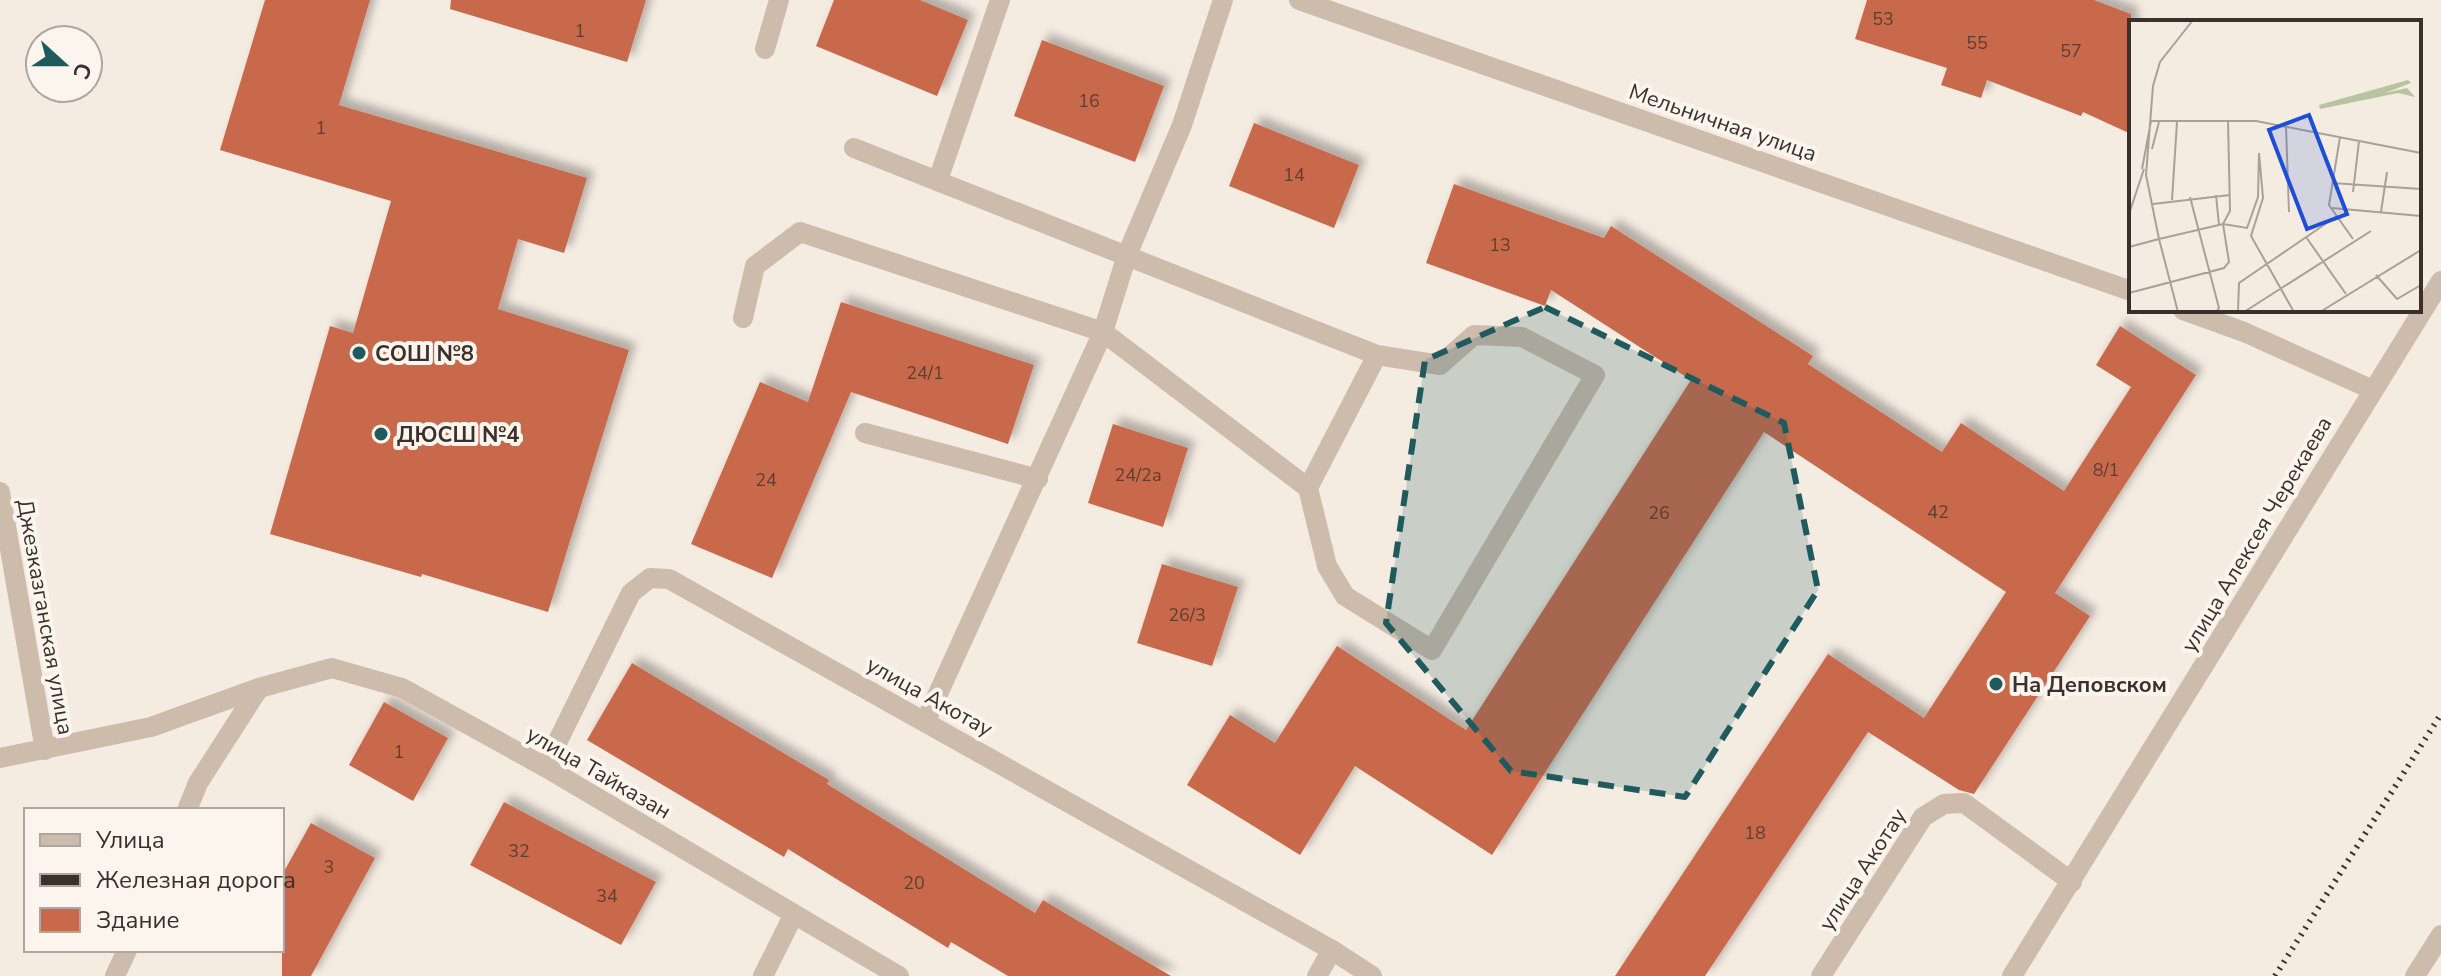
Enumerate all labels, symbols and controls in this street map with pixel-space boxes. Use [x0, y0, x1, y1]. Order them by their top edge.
house number: 53 [1872, 7, 1894, 31]
house number: 1 [575, 19, 585, 43]
inset map [2129, 20, 2421, 312]
north arrow [24, 24, 104, 104]
house number: 55 [1966, 31, 1988, 55]
house number: 57 [2060, 39, 2082, 63]
text: С [65, 58, 98, 83]
street label: Мельничная улица [1625, 77, 1821, 169]
house number: 16 [1078, 89, 1100, 113]
house number: 1 [316, 116, 326, 140]
house number: 14 [1283, 163, 1305, 187]
house number: 13 [1489, 233, 1511, 257]
place label: СОШ №8 [375, 339, 474, 369]
marker: СОШ №8 [350, 344, 368, 362]
house number: 24/1 [906, 361, 944, 385]
street label: улица Алексея Черекаева [2174, 411, 2339, 658]
place label: ДЮСШ №4 [397, 420, 519, 450]
marker: ДЮСШ №4 [372, 425, 390, 443]
house number: 8/1 [2093, 458, 2119, 482]
house number: 24/2а [1114, 463, 1162, 487]
house number: 24 [755, 468, 777, 492]
street label: Джезказганская улица [10, 497, 81, 737]
house number: 42 [1927, 500, 1949, 524]
house number: 26 [1648, 501, 1670, 525]
house number: 26/3 [1168, 603, 1206, 627]
street label: улица Акотау [861, 650, 999, 744]
place label: На Деповском [2012, 670, 2167, 700]
marker: На Деповском [1987, 675, 2005, 693]
street label: улица Тайказан [521, 719, 676, 826]
house number: 1 [394, 740, 404, 764]
street label: улица Акотау [1812, 802, 1914, 937]
legend [24, 808, 284, 952]
house number: 18 [1744, 821, 1766, 845]
text: Улица [95, 824, 165, 856]
house number: 32 [508, 839, 530, 863]
house number: 3 [324, 855, 334, 879]
text: Железная дорога [96, 864, 296, 896]
house number: 20 [903, 871, 925, 895]
house number: 34 [596, 884, 618, 908]
text: Здание [96, 904, 180, 936]

